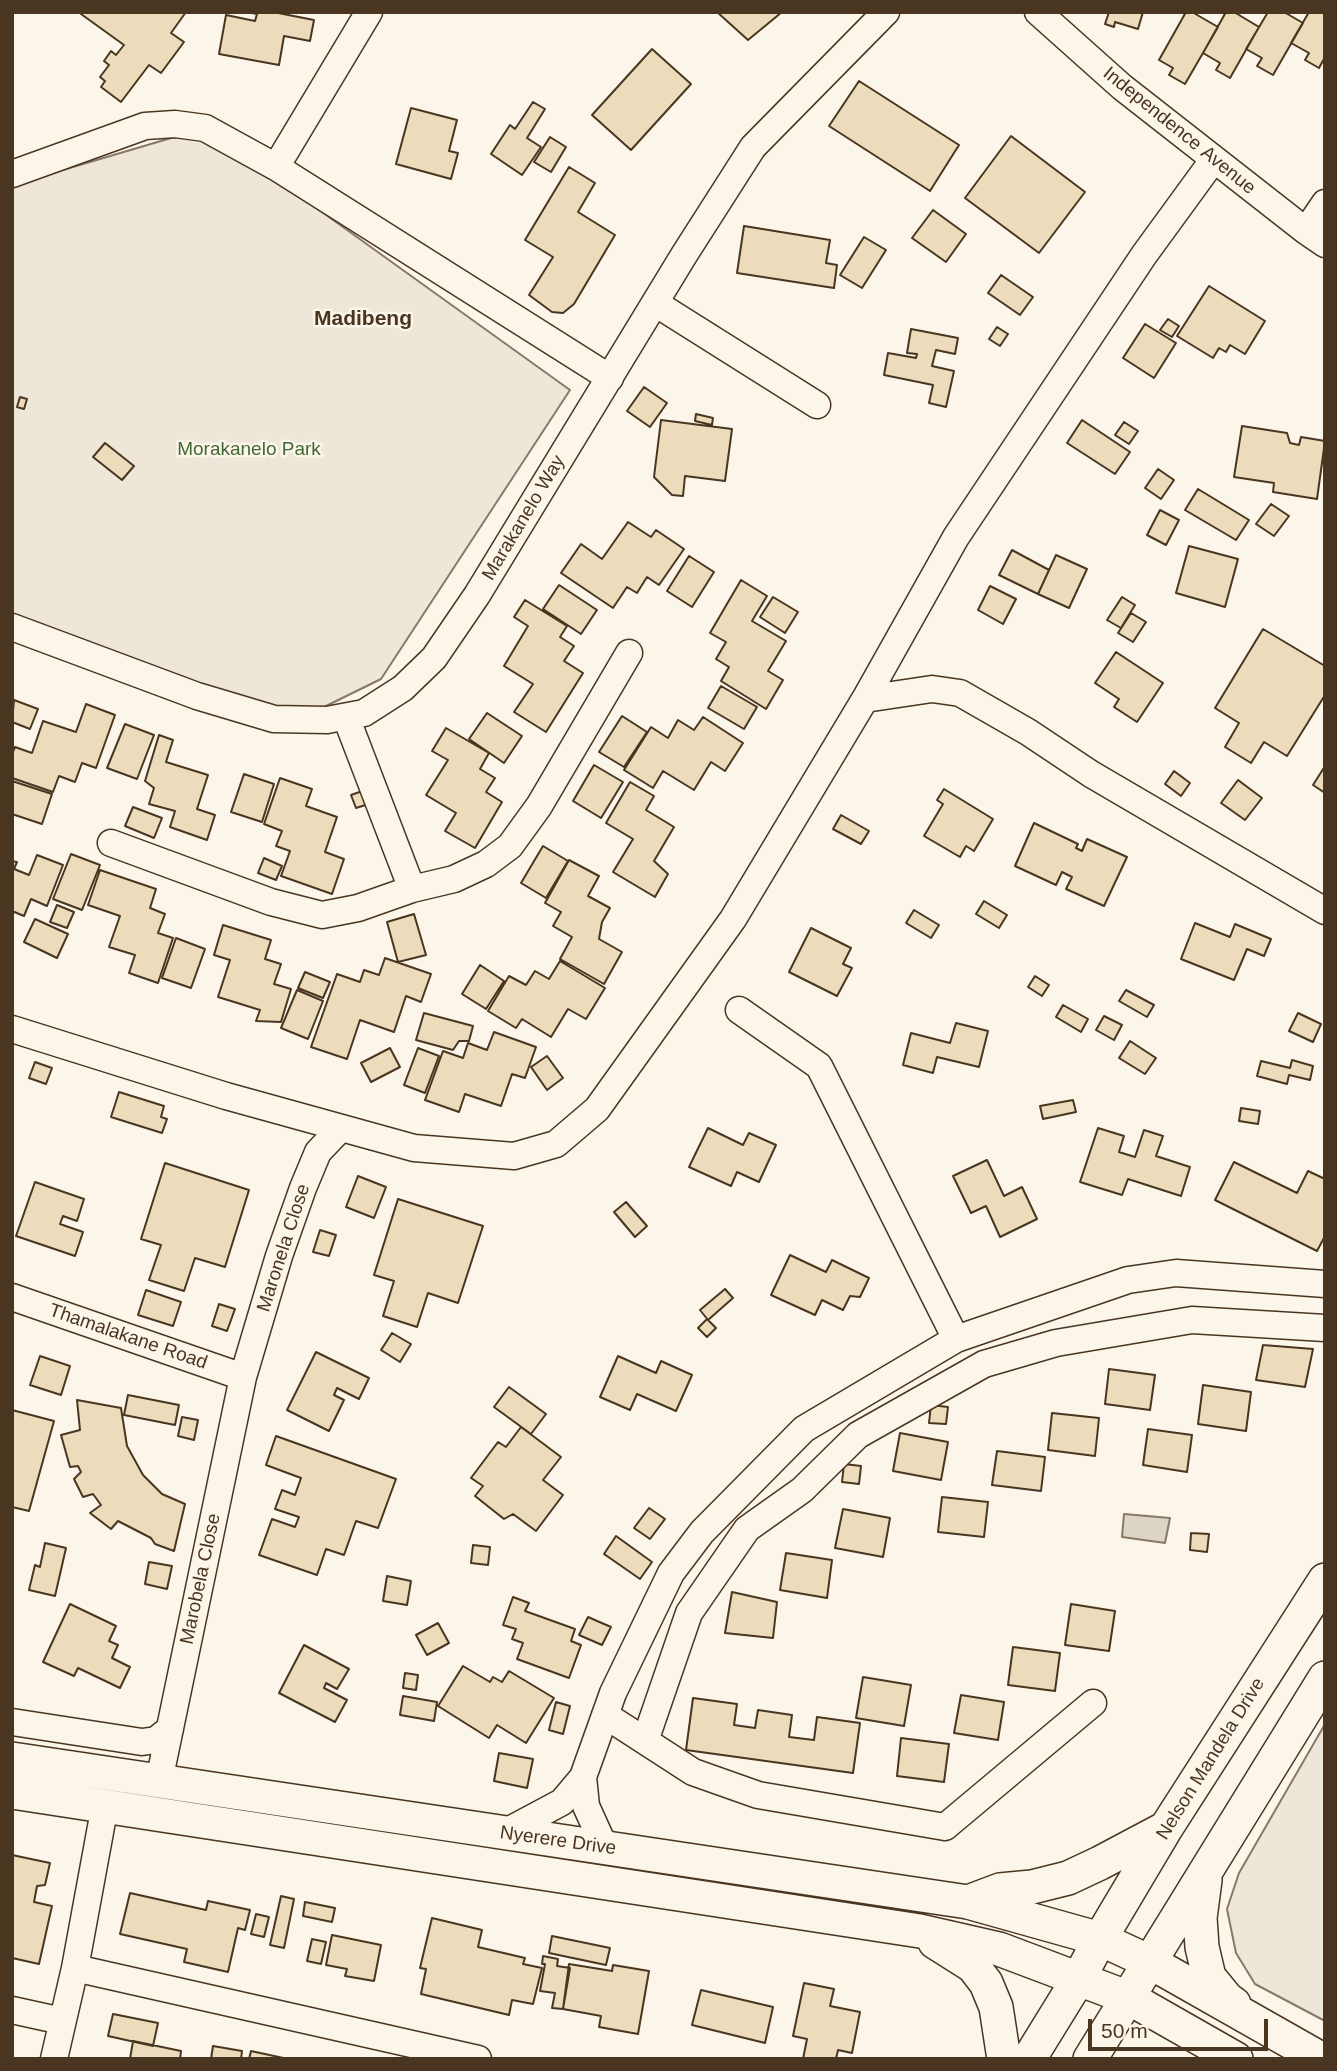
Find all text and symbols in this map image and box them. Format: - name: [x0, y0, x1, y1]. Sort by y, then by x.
- street label: Independence Avenue: [1098, 62, 1260, 200]
- district label: Madibeng: [314, 306, 412, 332]
- park label: Morakanelo Park: [177, 439, 321, 461]
- street label: Marakanelo Way: [478, 451, 570, 585]
- street label: Maronela Close: [253, 1181, 315, 1315]
- street label: Thamalakane Road: [46, 1299, 210, 1375]
- street label: Marobela Close: [176, 1512, 226, 1646]
- street label: Nelson Mandela Drive: [1152, 1674, 1270, 1844]
- street label: Nyerere Drive: [498, 1822, 618, 1860]
- scale bar: [1092, 2004, 1272, 2048]
- text: 50 m: [1101, 2019, 1148, 2042]

